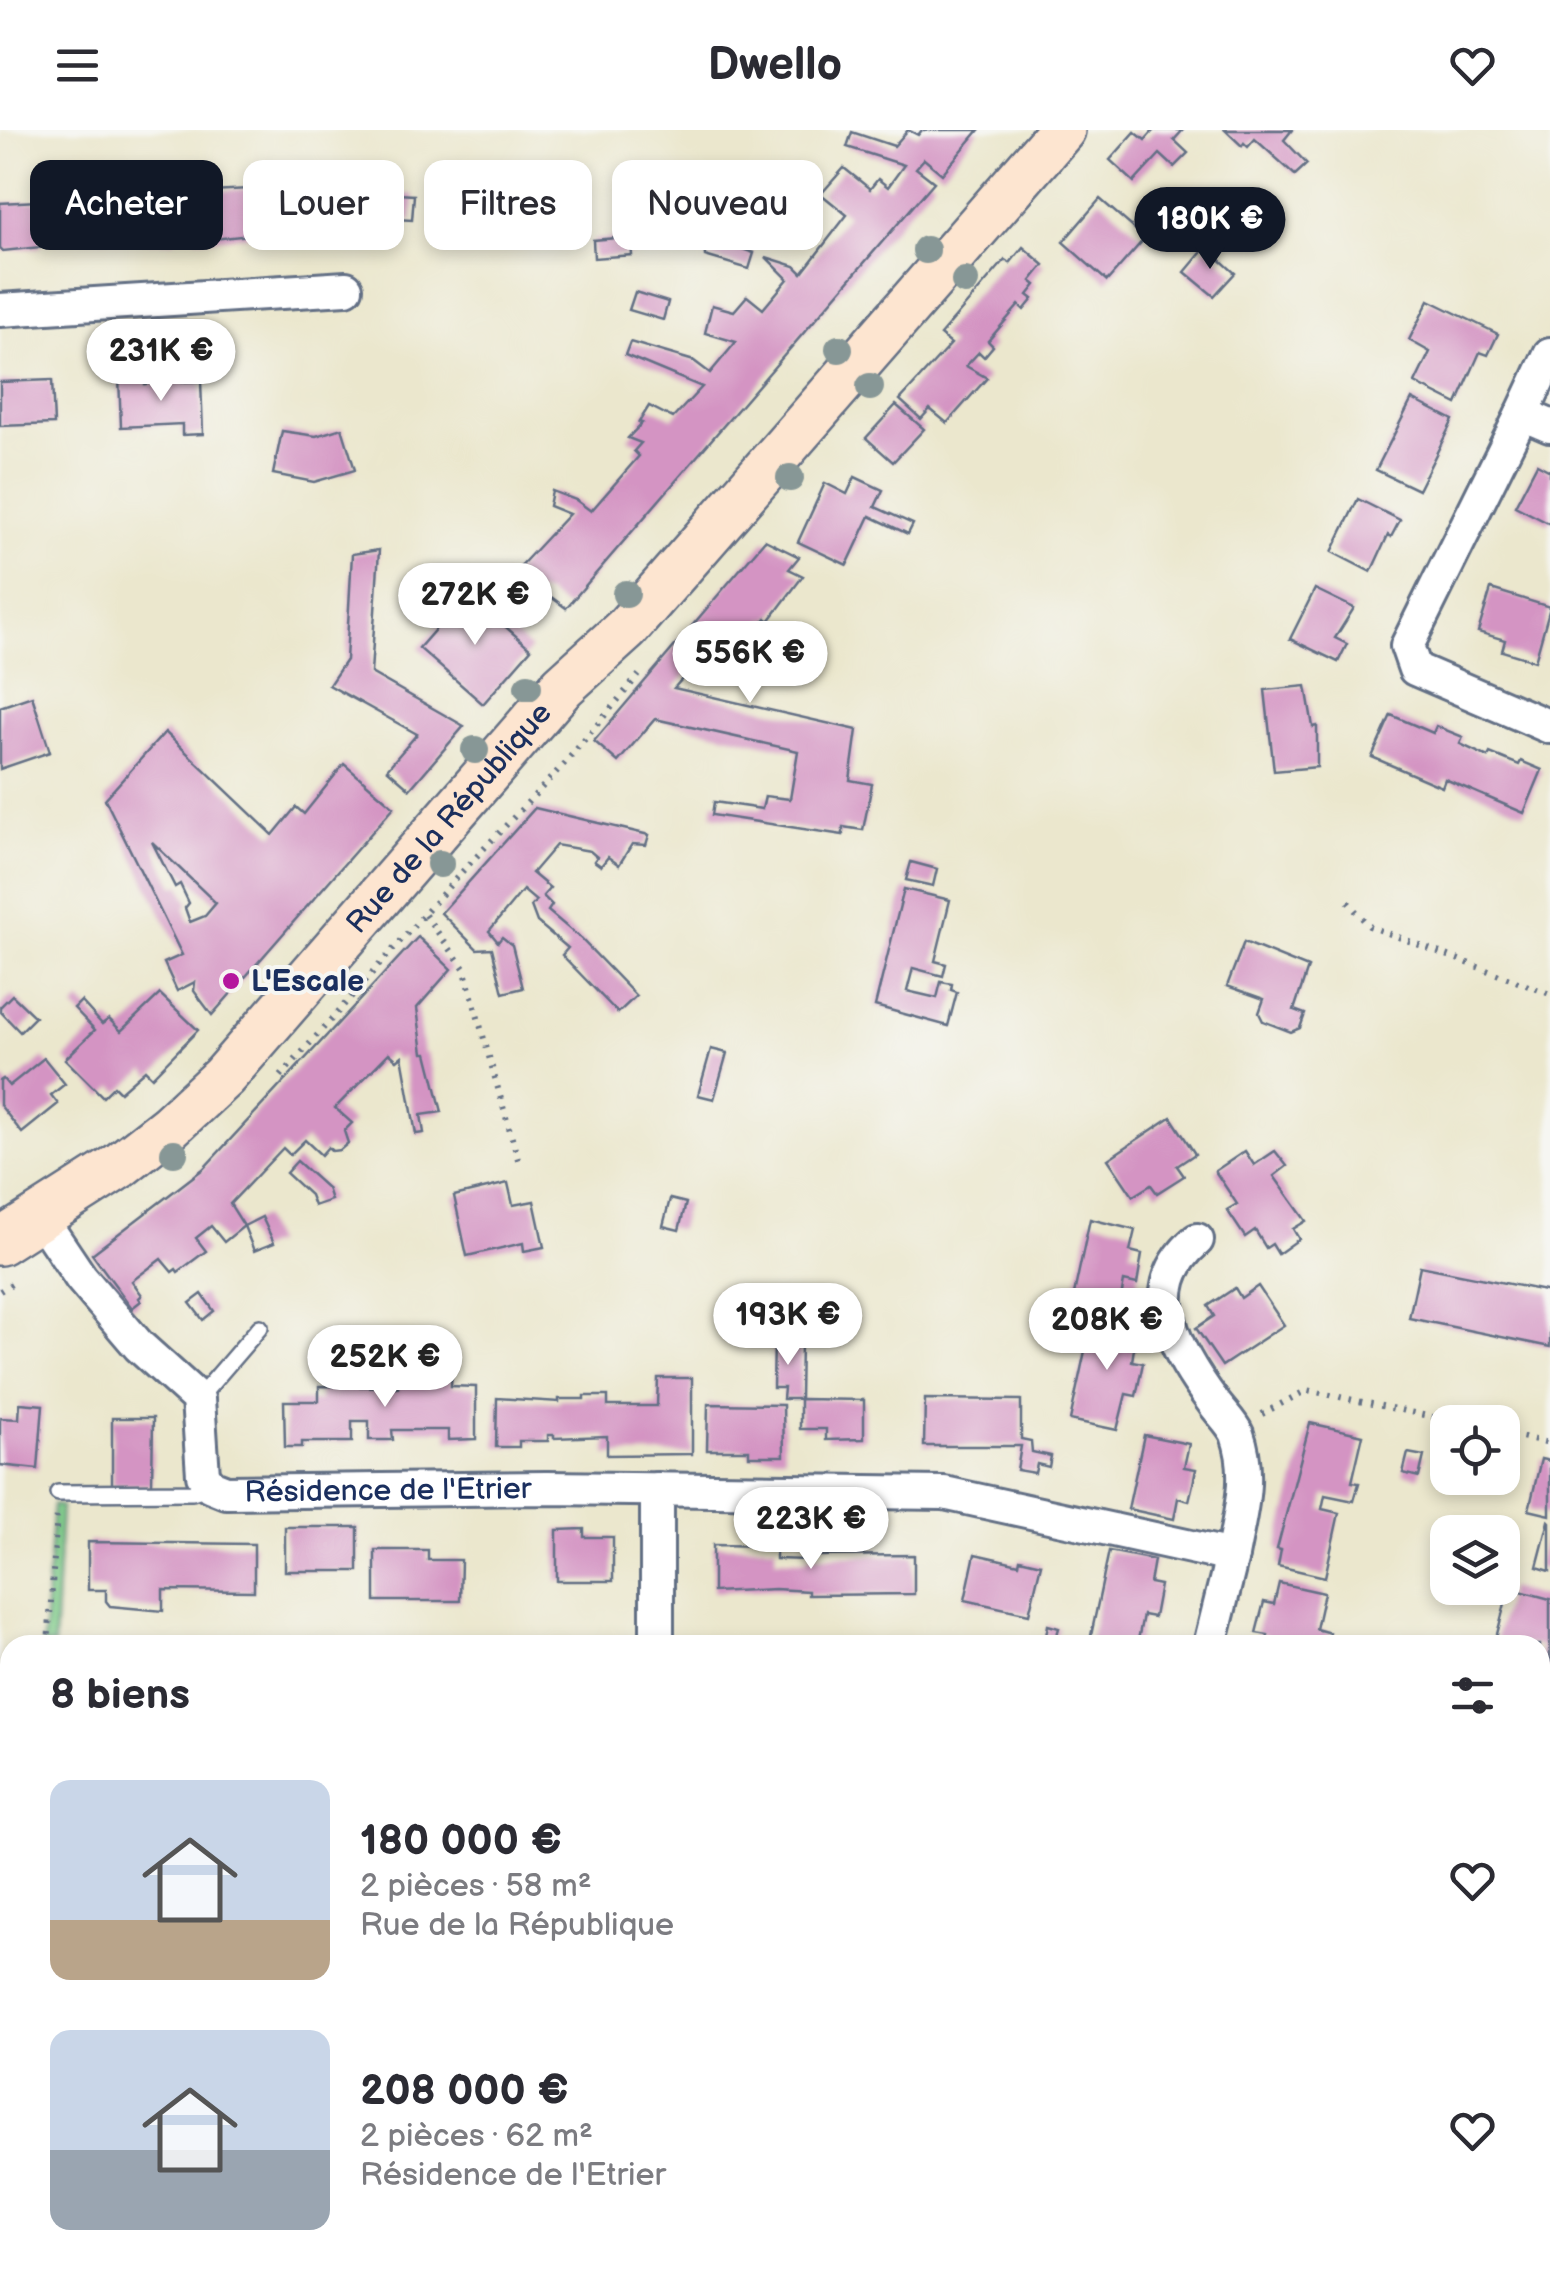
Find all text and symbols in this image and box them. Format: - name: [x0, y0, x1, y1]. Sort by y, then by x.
- icon: menu: [50, 38, 105, 93]
- text: Dwello: [708, 38, 842, 93]
- icon: heart: [1445, 38, 1500, 93]
- chip: Acheter: [30, 160, 223, 250]
- chip: Louer: [243, 160, 404, 250]
- chip: Filtres: [424, 160, 592, 250]
- chip: Nouveau: [612, 160, 823, 250]
- pin: 180K €: [1129, 187, 1291, 272]
- text: 180K €: [1156, 200, 1264, 239]
- pin: 231K €: [80, 319, 242, 404]
- text: 231K €: [108, 332, 214, 371]
- pin: 272K €: [394, 563, 556, 648]
- text: 272K €: [420, 576, 530, 615]
- pin: 556K €: [669, 621, 831, 706]
- text: 556K €: [695, 634, 805, 673]
- street label: Rue de la République: [339, 695, 560, 941]
- place label: L'Escale: [251, 964, 364, 1000]
- marker: L'Escale: [220, 970, 242, 992]
- pin: 193K €: [707, 1283, 869, 1368]
- pin: 208K €: [1026, 1288, 1188, 1373]
- text: 193K €: [735, 1296, 841, 1335]
- text: 208K €: [1051, 1301, 1163, 1340]
- pin: 252K €: [304, 1325, 466, 1410]
- text: 252K €: [329, 1338, 441, 1377]
- map controls: [1430, 1405, 1520, 1605]
- button: locate: [1430, 1405, 1520, 1495]
- street label: Résidence de l'Etrier: [244, 1471, 533, 1511]
- pin: 223K €: [730, 1487, 892, 1572]
- text: 223K €: [756, 1500, 866, 1539]
- button: layers: [1430, 1515, 1520, 1605]
- icon: filters: [1445, 1668, 1500, 1723]
- text: 8 biens: [50, 1670, 190, 1721]
- text: 180 000 €: [360, 1816, 562, 1867]
- icon: home: [130, 1820, 250, 1940]
- icon: heart: [1445, 1853, 1500, 1908]
- text: 2 pièces · 58 m²: [360, 1867, 591, 1906]
- text: Rue de la République: [360, 1906, 674, 1945]
- text: 208 000 €: [360, 2066, 569, 2117]
- icon: home: [130, 2070, 250, 2190]
- icon: heart: [1445, 2103, 1500, 2158]
- text: 2 pièces · 62 m²: [360, 2117, 593, 2156]
- text: Résidence de l'Etrier: [360, 2156, 666, 2195]

